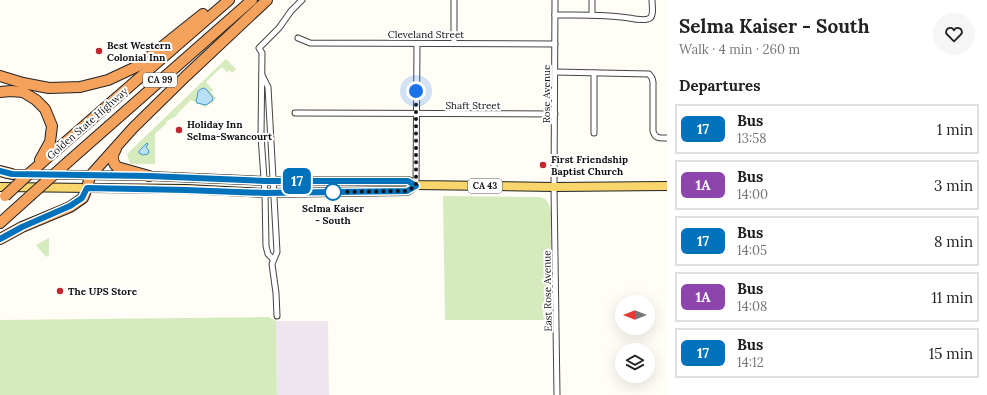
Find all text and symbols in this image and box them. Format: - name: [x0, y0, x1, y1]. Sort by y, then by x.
- button: heart: [933, 13, 975, 55]
- text: Selma Kaiser - South: [679, 14, 869, 38]
- street label: Cleveland Street: [388, 28, 464, 41]
- place label: Best Western Colonial Inn: [107, 39, 172, 64]
- text: Walk · 4 min · 260 m: [679, 41, 800, 58]
- marker: Best Western Colonial Inn: [94, 46, 104, 56]
- street label: Rose Avenue: [540, 64, 553, 123]
- road number: CA 99: [143, 73, 177, 87]
- text: Departures: [679, 76, 760, 95]
- your location: [406, 81, 426, 101]
- street label: Golden State Highway: [44, 84, 131, 162]
- street label: Shaft Street: [445, 99, 501, 112]
- text: Bus: [737, 111, 763, 130]
- place label: Holiday Inn Selma-Swancourt: [187, 118, 273, 143]
- text: 17: [697, 120, 709, 138]
- text: 1 min: [937, 120, 973, 139]
- marker: Holiday Inn Selma-Swancourt: [174, 125, 184, 135]
- text: 13:58: [737, 130, 767, 147]
- place label: First Friendship Baptist Church: [551, 153, 628, 178]
- marker: First Friendship Baptist Church: [538, 160, 548, 170]
- text: Bus: [737, 167, 763, 186]
- line badge: 17: [279, 168, 315, 194]
- text: 17: [291, 172, 303, 190]
- text: 1A: [695, 176, 711, 194]
- text: 3 min: [934, 176, 973, 195]
- road number: CA 43: [468, 179, 502, 193]
- marker: Selma Kaiser - South: [324, 183, 342, 201]
- text: 14:00: [737, 186, 768, 203]
- place label: Selma Kaiser - South: [302, 202, 364, 227]
- text: Bus: [737, 223, 763, 242]
- text: 17: [697, 232, 709, 250]
- text: 8 min: [934, 232, 973, 251]
- text: 14:05: [737, 242, 767, 259]
- street label: East Rose Avenue: [540, 250, 555, 332]
- text: Bus: [737, 279, 763, 298]
- place label: The UPS Store: [68, 285, 138, 298]
- marker: The UPS Store: [55, 286, 65, 296]
- text: 1A: [695, 288, 711, 306]
- text: 11 min: [931, 288, 973, 307]
- north arrow: [615, 295, 655, 335]
- map controls: [615, 295, 655, 383]
- text: 14:08: [737, 298, 767, 315]
- text: Bus: [737, 335, 763, 354]
- button: layers: [615, 343, 655, 383]
- text: 17: [697, 344, 709, 362]
- text: 15 min: [929, 344, 973, 363]
- text: 14:12: [737, 354, 764, 371]

